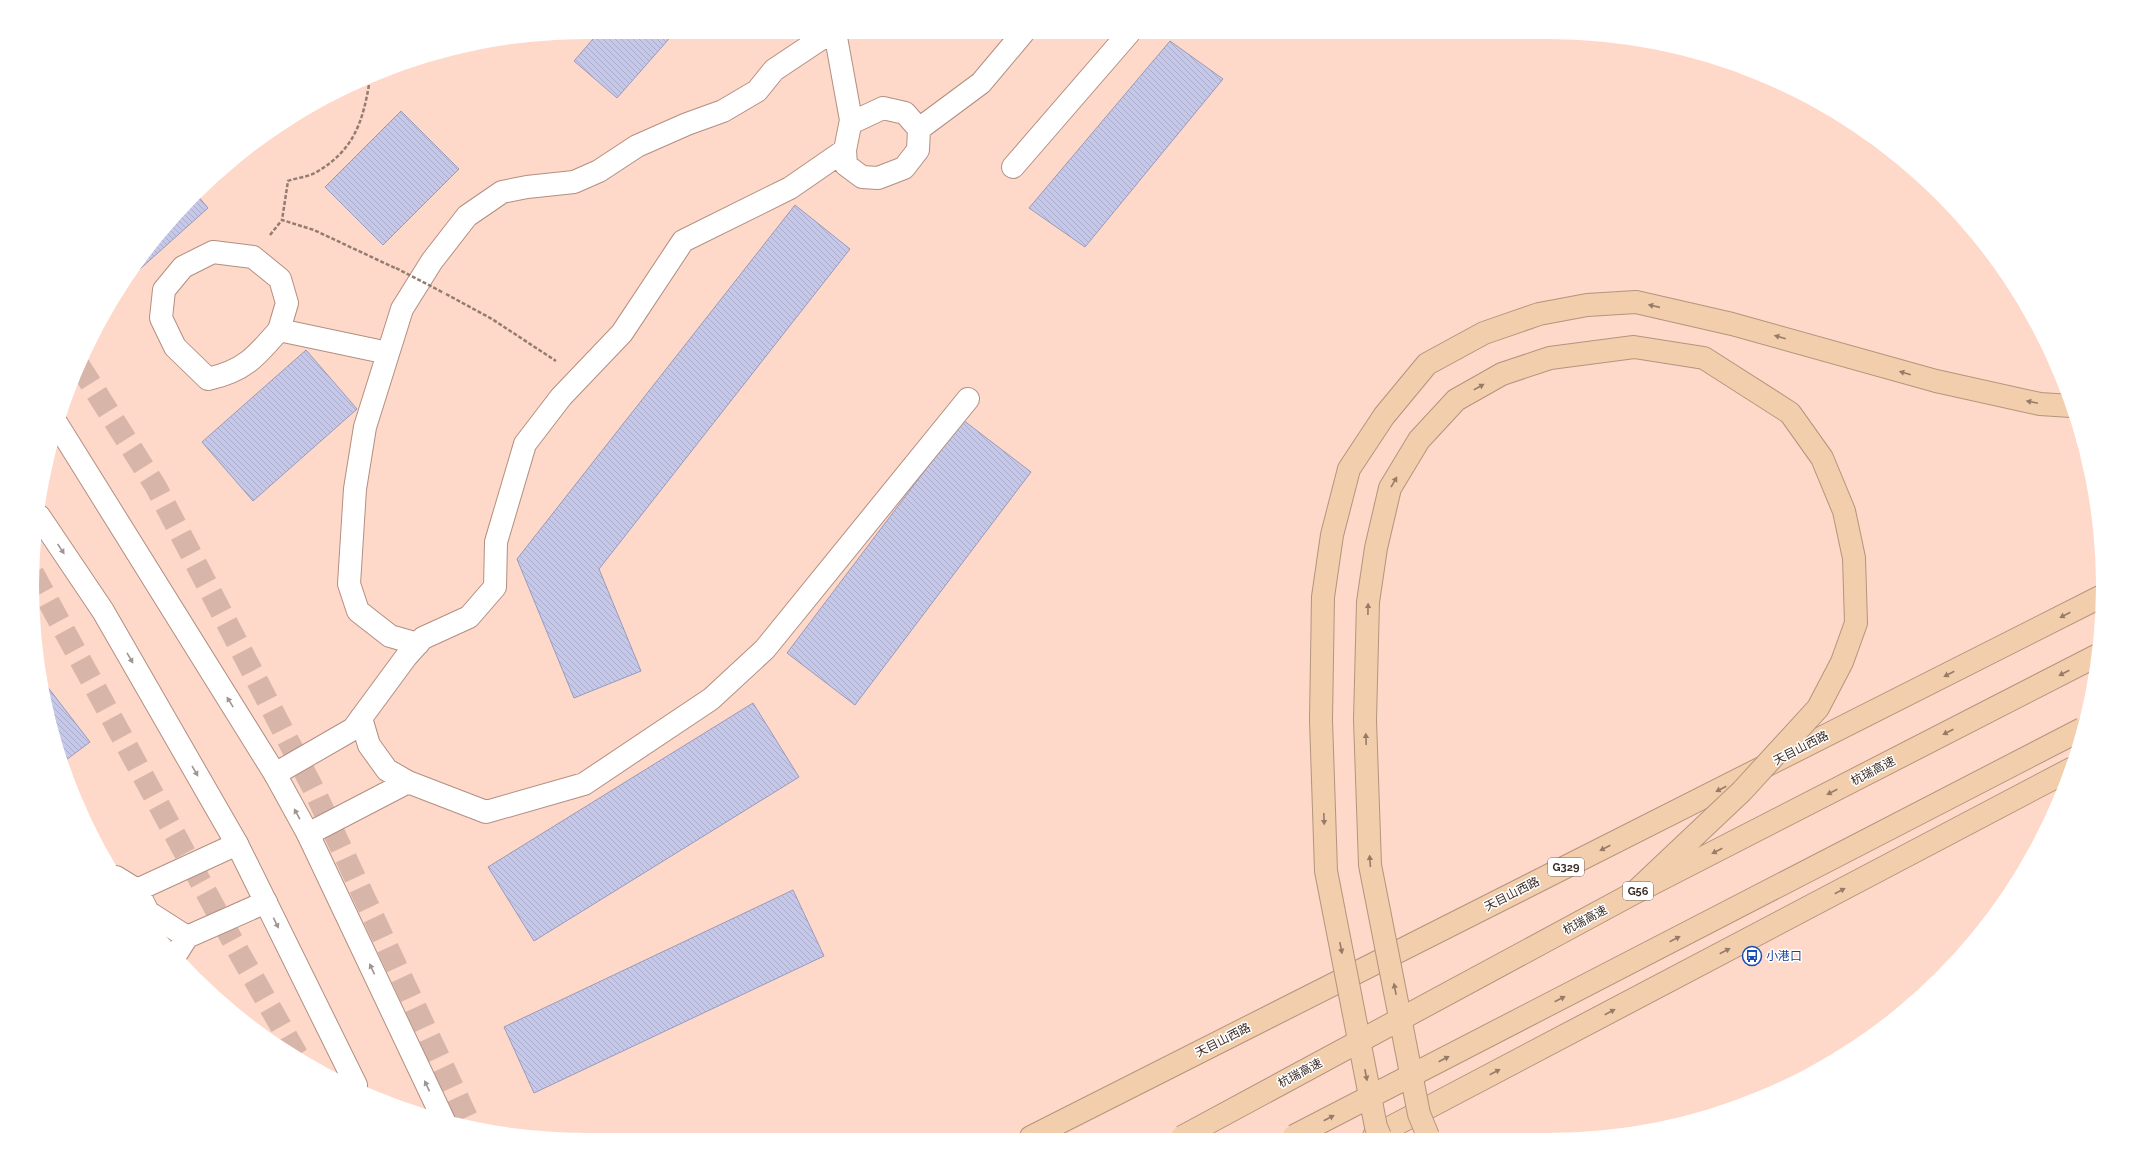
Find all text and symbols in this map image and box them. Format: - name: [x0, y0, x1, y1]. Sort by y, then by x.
- one-way arrow: [1648, 302, 1660, 308]
- one-way arrow: [1774, 334, 1786, 340]
- one-way arrow: [1899, 370, 1911, 376]
- one-way arrow: [1473, 384, 1485, 391]
- one-way arrow: [2026, 399, 2038, 405]
- one-way arrow: [1390, 476, 1397, 488]
- one-way arrow: [57, 543, 64, 554]
- one-way arrow: [1365, 602, 1371, 615]
- one-way arrow: [2060, 612, 2071, 618]
- one-way arrow: [127, 652, 134, 664]
- one-way arrow: [1944, 670, 1955, 677]
- one-way arrow: [2058, 670, 2069, 676]
- one-way arrow: [227, 696, 234, 708]
- street label: 天目山西路: [1771, 728, 1831, 768]
- one-way arrow: [1942, 729, 1954, 736]
- one-way arrow: [1363, 732, 1369, 745]
- street label: 杭瑞高速: [1848, 754, 1898, 788]
- one-way arrow: [192, 765, 199, 777]
- one-way arrow: [1715, 786, 1727, 792]
- one-way arrow: [1827, 789, 1838, 795]
- one-way arrow: [293, 808, 300, 820]
- one-way arrow: [1321, 813, 1328, 825]
- one-way arrow: [1599, 844, 1611, 851]
- one-way arrow: [1711, 848, 1722, 854]
- one-way arrow: [1367, 855, 1374, 867]
- road number: G329: [1548, 858, 1584, 876]
- street label: 天目山西路: [1482, 874, 1542, 914]
- road number: G56: [1623, 882, 1653, 900]
- one-way arrow: [1834, 887, 1846, 894]
- street label: 杭瑞高速: [1561, 903, 1609, 937]
- one-way arrow: [273, 917, 279, 928]
- one-way arrow: [1670, 936, 1681, 943]
- one-way arrow: [1339, 942, 1345, 954]
- bus stop icon: 小港口: [1741, 945, 1763, 967]
- one-way arrow: [1719, 948, 1731, 954]
- place label: 小港口: [1766, 949, 1802, 963]
- one-way arrow: [369, 963, 375, 974]
- one-way arrow: [1391, 983, 1397, 995]
- one-way arrow: [1554, 996, 1566, 1002]
- one-way arrow: [1604, 1008, 1616, 1015]
- street label: 天目山西路: [1193, 1020, 1253, 1060]
- street label: 杭瑞高速: [1276, 1056, 1324, 1090]
- one-way arrow: [1439, 1056, 1450, 1062]
- one-way arrow: [1363, 1069, 1369, 1081]
- one-way arrow: [1489, 1069, 1501, 1076]
- one-way arrow: [424, 1080, 430, 1092]
- one-way arrow: [1323, 1115, 1335, 1122]

